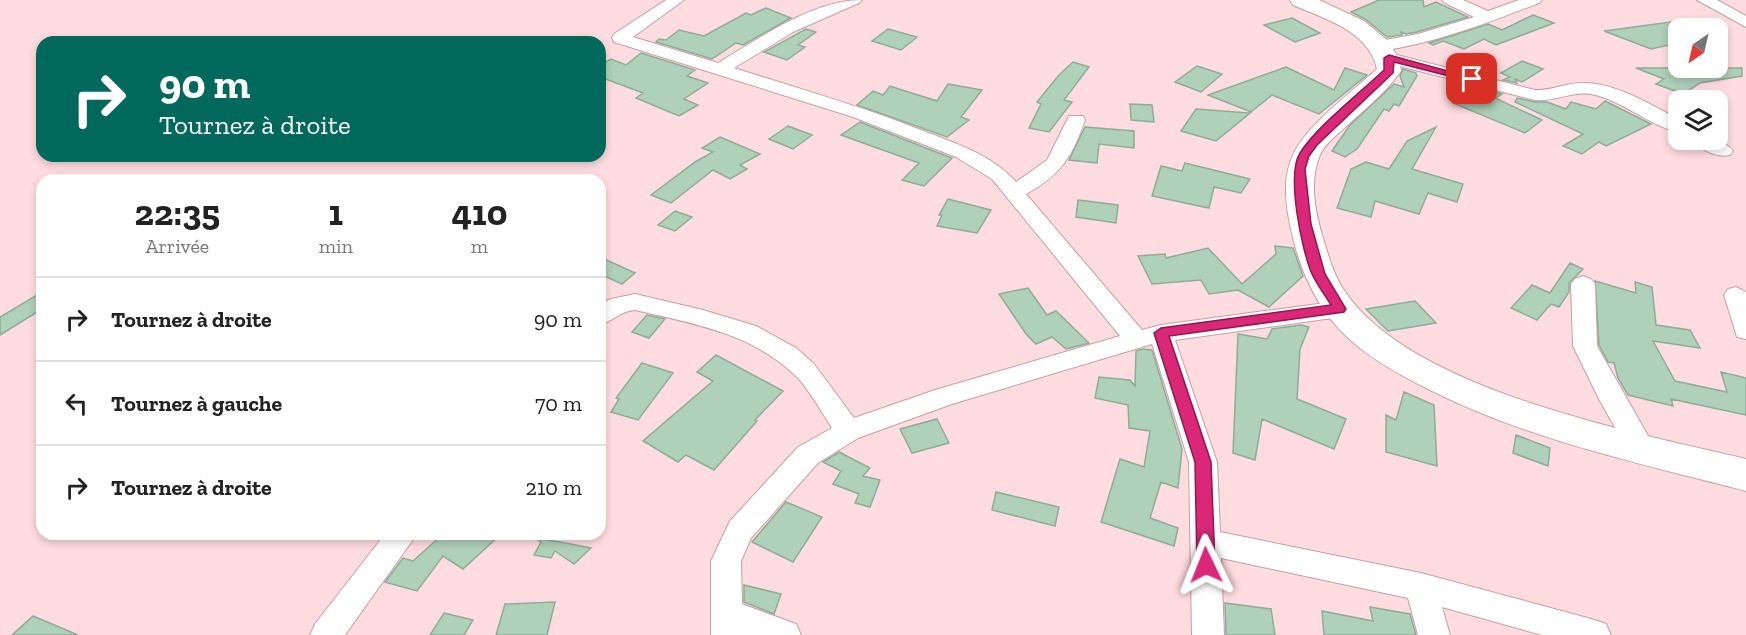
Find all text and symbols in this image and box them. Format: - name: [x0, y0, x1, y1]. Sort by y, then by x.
- north arrow: [1668, 18, 1728, 78]
- map controls: [1668, 18, 1728, 150]
- pin: [1446, 53, 1497, 104]
- text: 90 m: [159, 58, 250, 109]
- icon: right: [60, 60, 138, 138]
- icon: arrive: [1455, 62, 1488, 95]
- button: layers: [1668, 90, 1728, 150]
- text: Tournez à droite: [159, 109, 351, 141]
- text: 22:35: [135, 191, 220, 234]
- text: 1: [329, 191, 343, 234]
- text: 410: [452, 191, 507, 234]
- text: Arrivée: [145, 234, 209, 258]
- text: min: [319, 234, 353, 258]
- text: m: [471, 234, 488, 258]
- icon: right: [60, 303, 93, 336]
- text: Tournez à droite: [111, 306, 272, 333]
- text: 90 m: [534, 306, 582, 333]
- icon: left: [60, 387, 93, 420]
- text: Tournez à gauche: [111, 390, 282, 417]
- text: 70 m: [535, 390, 582, 417]
- icon: right: [60, 471, 93, 504]
- text: Tournez à droite: [111, 474, 272, 501]
- text: 210 m: [526, 474, 582, 501]
- position arrow: [1174, 533, 1238, 597]

